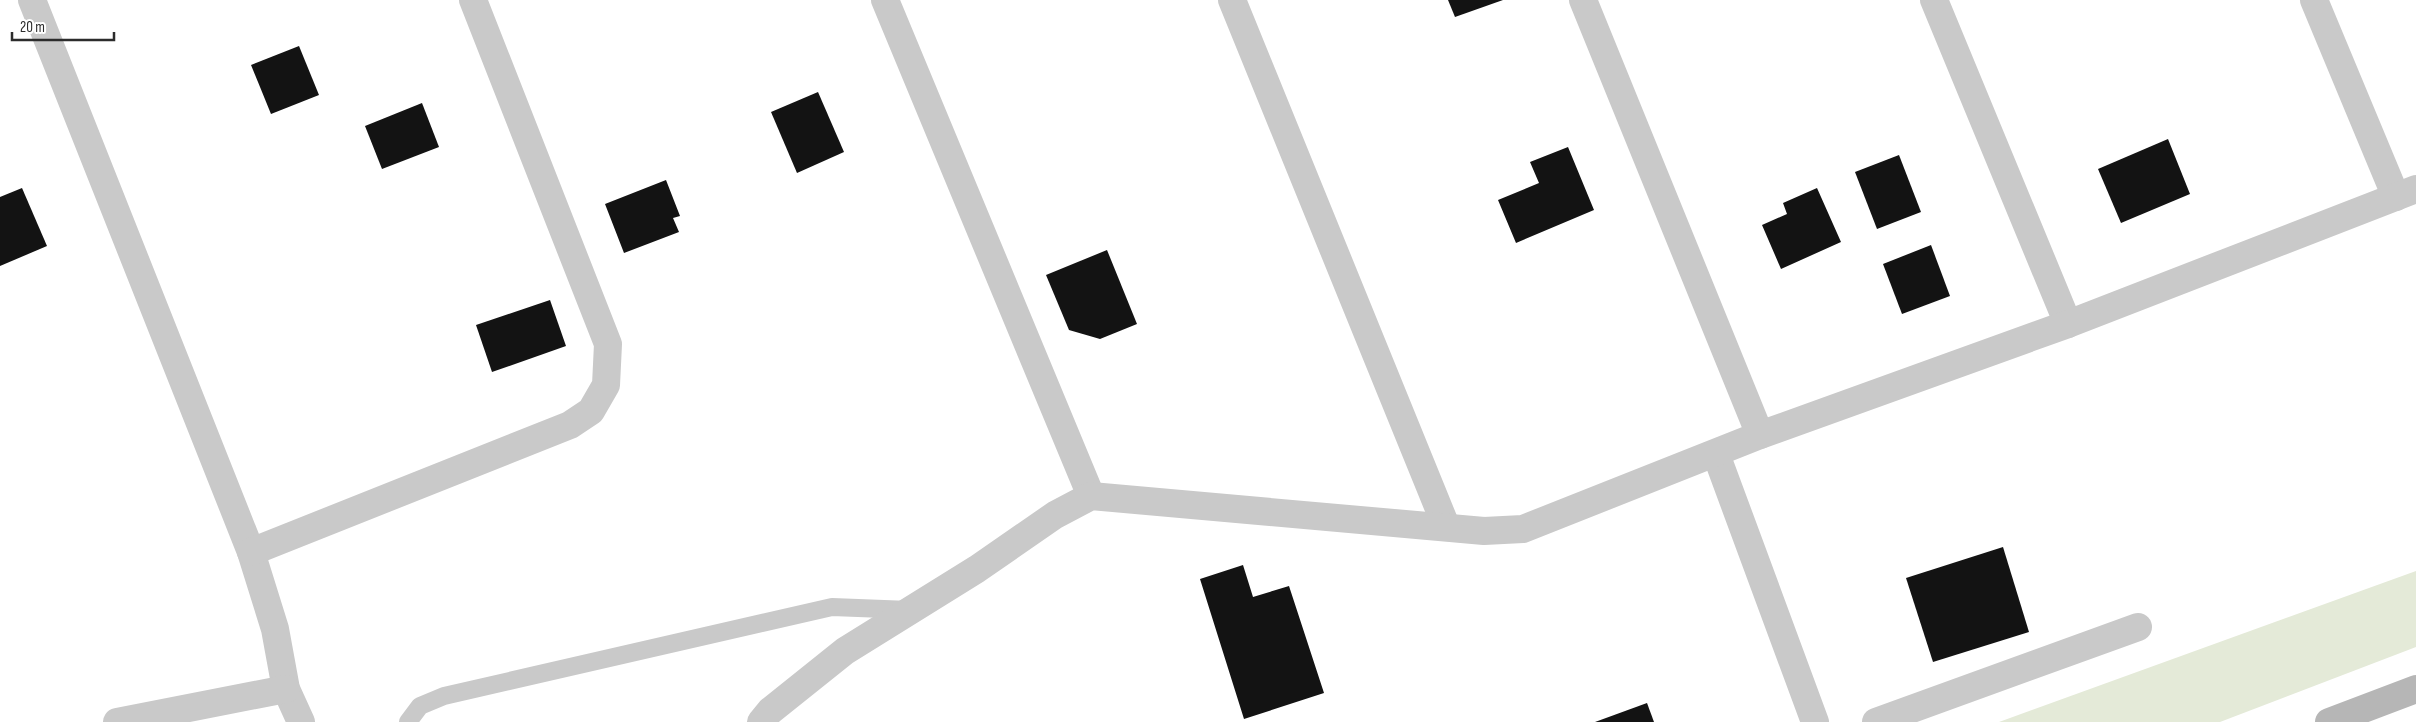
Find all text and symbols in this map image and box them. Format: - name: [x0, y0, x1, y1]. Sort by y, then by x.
- scale bar: [12, 10, 115, 42]
- text: 20 m: [20, 18, 45, 37]

